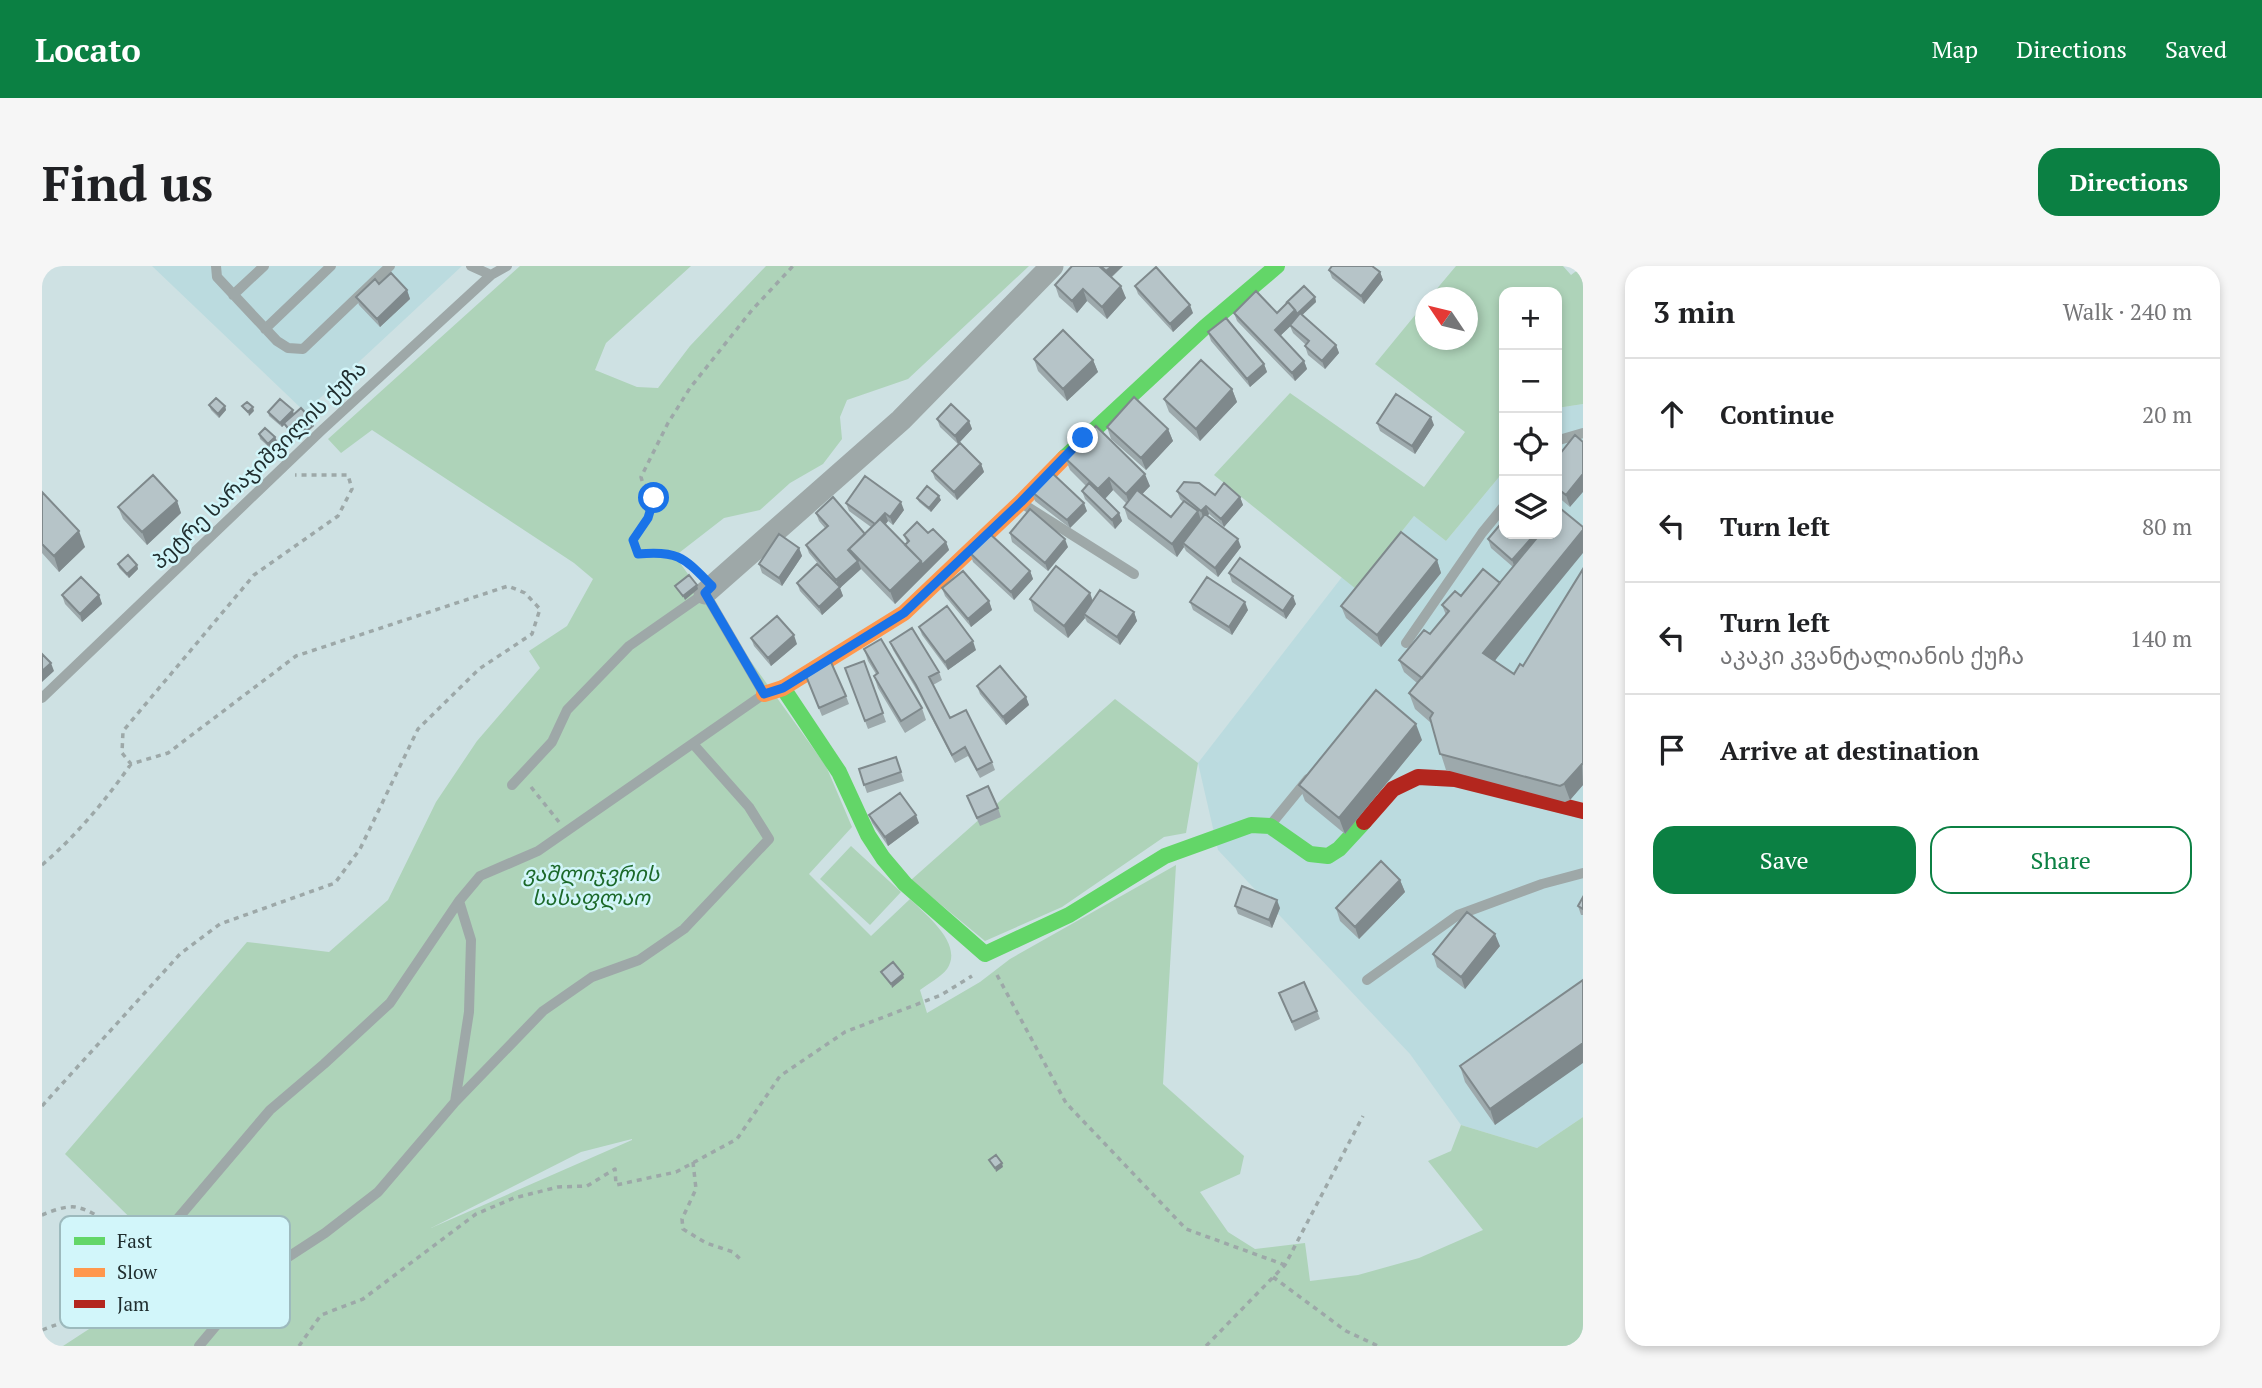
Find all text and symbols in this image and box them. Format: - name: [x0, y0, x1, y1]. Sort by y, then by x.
- text: Locato: [35, 28, 141, 71]
- text: Map: [1932, 33, 1978, 65]
- text: Directions: [2016, 33, 2127, 65]
- text: Saved: [2165, 33, 2227, 65]
- button: Directions: [2038, 148, 2220, 216]
- text: Find us: [42, 150, 213, 215]
- north arrow: [1415, 287, 1478, 350]
- map controls: [1499, 287, 1562, 539]
- button: +: [1499, 287, 1562, 350]
- text: 3 min: [1653, 292, 1735, 332]
- text: Walk · 240 m: [2063, 296, 2192, 327]
- button: −: [1499, 350, 1562, 413]
- street label: პეტრე სარაჯიშვილის ქუჩა: [145, 354, 372, 574]
- icon: ahead: [1653, 395, 1691, 433]
- text: Continue: [1720, 397, 1834, 431]
- text: 20 m: [2142, 399, 2192, 430]
- button: locate: [1499, 413, 1562, 476]
- route end: [1067, 422, 1098, 453]
- button: layers: [1499, 476, 1562, 539]
- route start: [638, 482, 669, 513]
- icon: left: [1653, 507, 1691, 545]
- text: Turn left: [1720, 509, 1830, 543]
- text: 80 m: [2142, 511, 2192, 542]
- text: Turn left: [1720, 605, 1830, 639]
- icon: left: [1653, 619, 1691, 657]
- text: 140 m: [2130, 623, 2192, 654]
- text: აკაკი კვანტალიანის ქუჩა: [1720, 640, 2024, 671]
- icon: arrive: [1653, 731, 1691, 769]
- text: Arrive at destination: [1720, 733, 1979, 767]
- button: Save: [1653, 826, 1916, 894]
- button: Share: [1930, 826, 2192, 894]
- park label: ვაშლიჯვრის სასაფლაო: [523, 859, 661, 911]
- legend: [60, 1216, 290, 1328]
- text: Fast: [117, 1228, 152, 1253]
- text: Slow: [117, 1259, 158, 1284]
- text: Jam: [117, 1291, 150, 1316]

